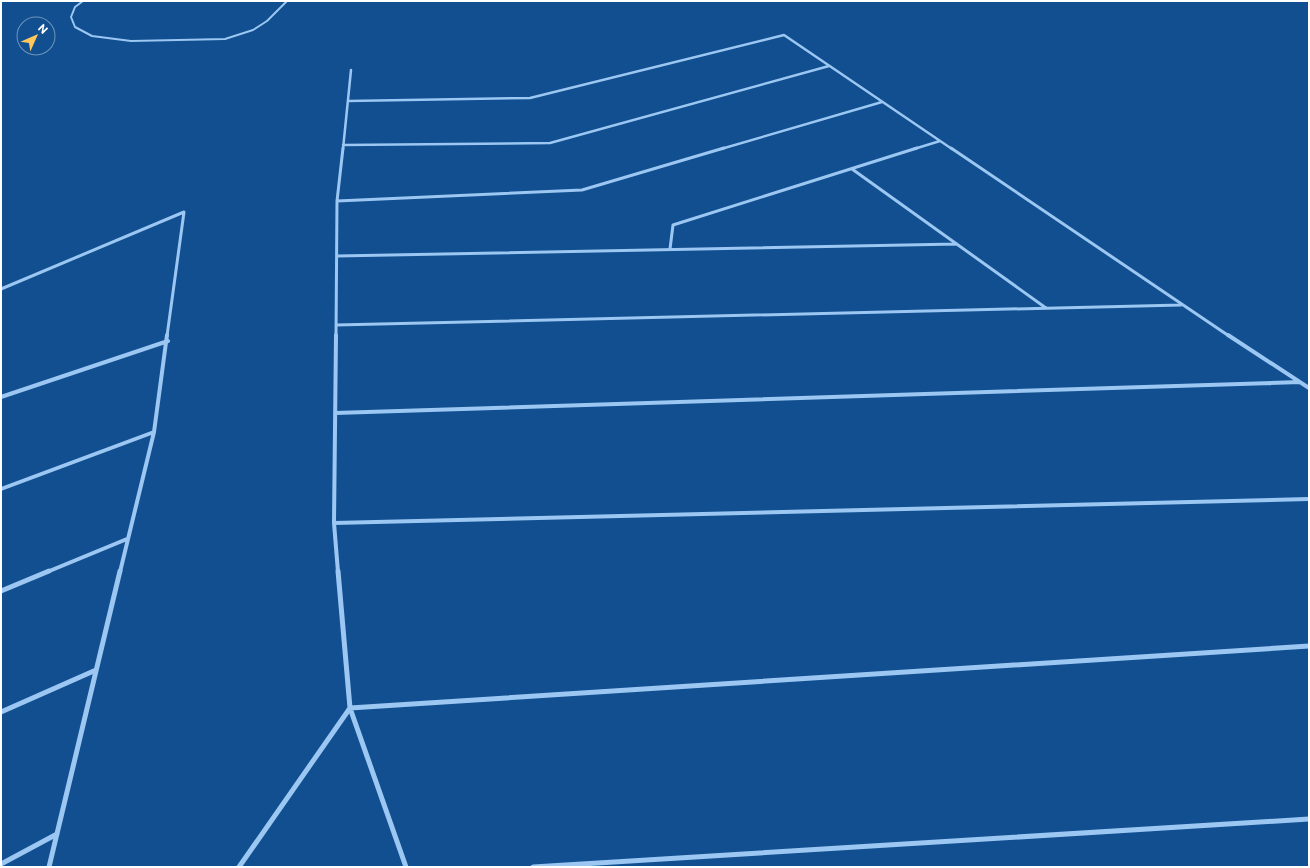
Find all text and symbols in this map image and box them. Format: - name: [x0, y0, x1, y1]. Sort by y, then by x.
- north arrow: [16, 16, 56, 56]
- text: N: [36, 21, 51, 36]

